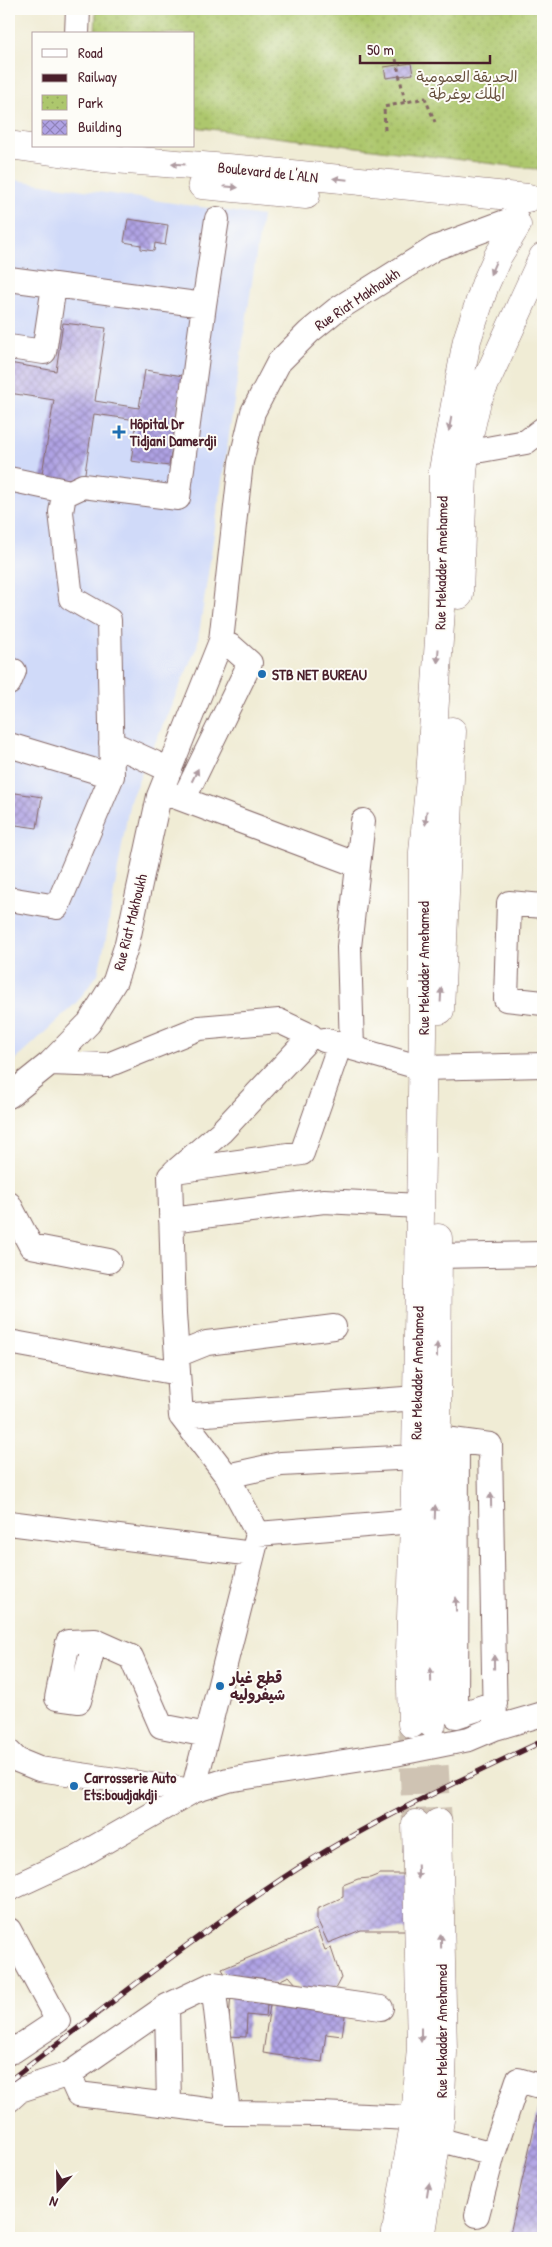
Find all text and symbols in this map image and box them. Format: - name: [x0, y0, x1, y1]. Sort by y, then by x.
- legend: [32, 32, 195, 148]
- scale bar: [360, 32, 490, 64]
- text: 50 m: [367, 39, 394, 60]
- text: Road: [78, 42, 103, 63]
- text: Railway: [78, 66, 117, 87]
- park label: الحديقة العمومية الملك يوغرطة: [416, 66, 518, 104]
- text: Park: [78, 92, 103, 113]
- text: Building: [78, 116, 122, 137]
- street label: Boulevard de L'ALN: [217, 156, 319, 188]
- one-way arrow: [170, 159, 186, 167]
- one-way arrow: [332, 175, 348, 183]
- one-way arrow: [223, 183, 239, 191]
- one-way arrow: [489, 261, 497, 276]
- street label: Rue Riat Makhoukh: [310, 263, 404, 335]
- place label: Hôpital Dr Tidjani Damerdji: [129, 413, 217, 451]
- one-way arrow: [446, 417, 454, 433]
- marker: Hôpital Dr Tidjani Damerdji: [112, 425, 126, 439]
- street label: Rue Mekadder Amehamed: [429, 496, 453, 630]
- one-way arrow: [433, 648, 441, 664]
- place label: STB NET BUREAU: [272, 664, 367, 685]
- marker: STB NET BUREAU: [256, 668, 268, 680]
- one-way arrow: [191, 768, 199, 783]
- one-way arrow: [422, 810, 430, 826]
- street label: Rue Riat Makhoukh: [108, 872, 152, 972]
- street label: Rue Mekadder Amehamed: [413, 901, 434, 1035]
- one-way arrow: [437, 987, 445, 1003]
- street label: Rue Mekadder Amehamed: [405, 1306, 429, 1440]
- one-way arrow: [433, 1342, 441, 1358]
- one-way arrow: [487, 1491, 495, 1507]
- one-way arrow: [431, 1504, 439, 1520]
- one-way arrow: [452, 1595, 460, 1611]
- one-way arrow: [490, 1654, 498, 1670]
- place label: قطع غيار شيفروليه: [228, 1667, 285, 1705]
- one-way arrow: [426, 1667, 434, 1683]
- marker: قطع غيار شيفروليه: [214, 1680, 226, 1692]
- place label: Carrosserie Auto Ets:boudjakdji: [84, 1767, 176, 1805]
- marker: Carrosserie Auto Ets:boudjakdji: [68, 1780, 80, 1792]
- one-way arrow: [414, 1865, 422, 1881]
- one-way arrow: [437, 1933, 445, 1949]
- street label: Rue Mekadder Amehamed: [431, 1964, 452, 2098]
- one-way arrow: [417, 2027, 425, 2043]
- north arrow: [32, 2164, 82, 2214]
- one-way arrow: [425, 2182, 433, 2198]
- text: N: [46, 2192, 60, 2213]

